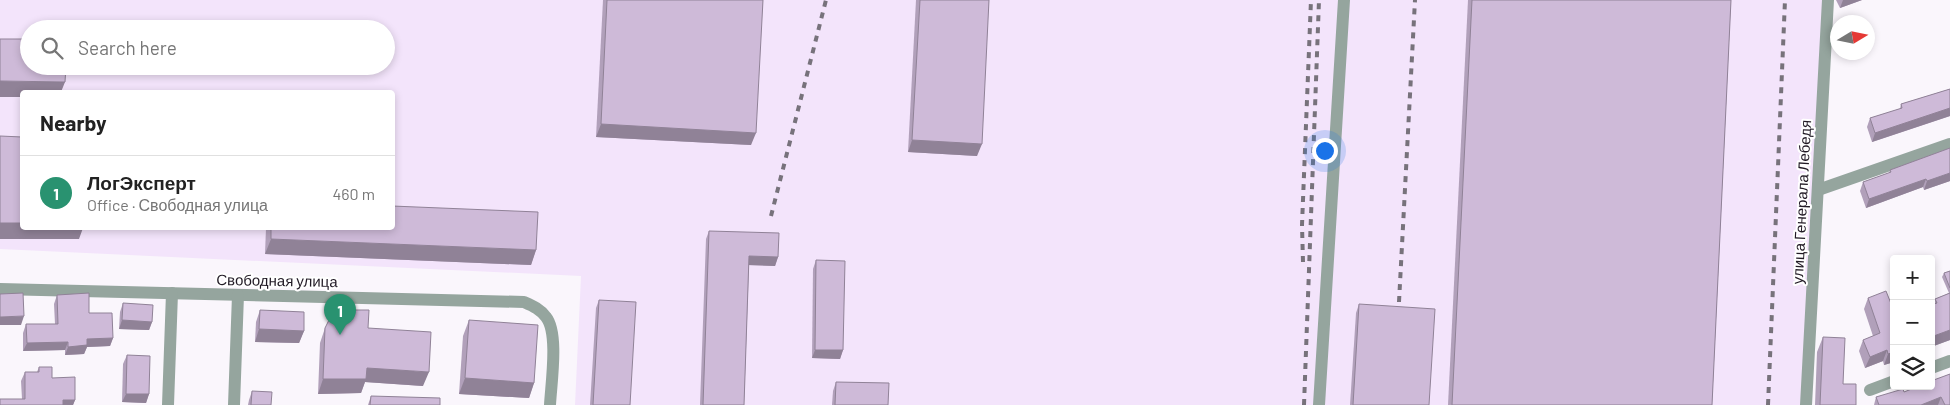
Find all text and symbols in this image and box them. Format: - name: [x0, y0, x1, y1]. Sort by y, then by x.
- north arrow: [1830, 15, 1875, 60]
- search box: [20, 20, 395, 75]
- icon: search: [38, 34, 66, 62]
- text: Search here: [78, 36, 177, 59]
- text: Nearby: [40, 110, 106, 135]
- street label: улица Генерала Лебедя: [1788, 119, 1814, 285]
- your location: [1312, 138, 1338, 164]
- text: ЛогЭксперт: [87, 171, 196, 194]
- text: 1: [53, 184, 59, 203]
- text: 460 m: [332, 184, 375, 203]
- text: Office · Свободная улица: [87, 195, 268, 214]
- map controls: [1890, 255, 1935, 390]
- button: +: [1890, 255, 1935, 300]
- street label: Свободная улица: [216, 270, 338, 290]
- pin: 1: [324, 294, 356, 335]
- button: −: [1890, 300, 1935, 345]
- button: layers: [1890, 345, 1935, 390]

